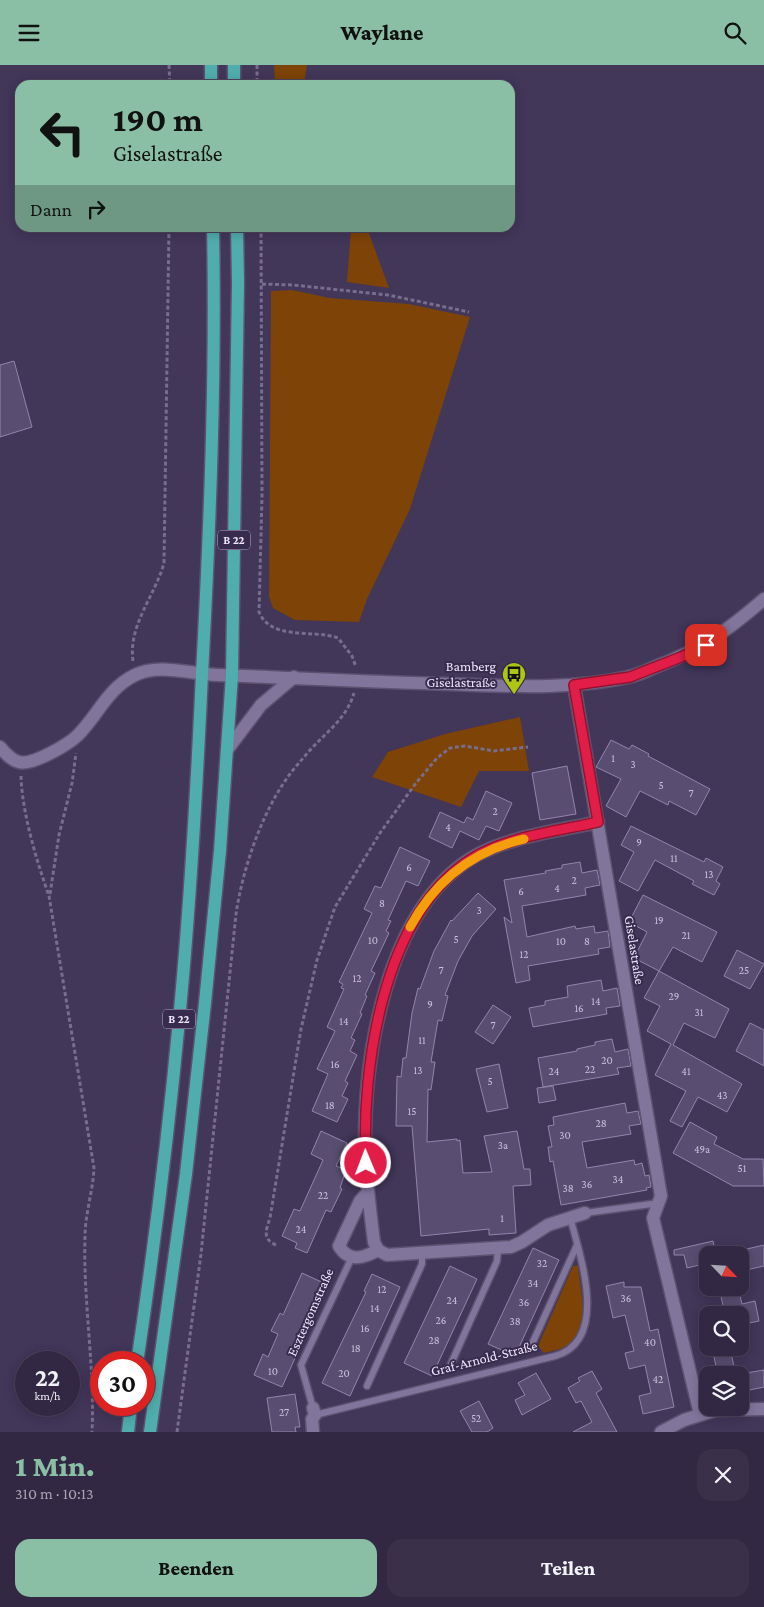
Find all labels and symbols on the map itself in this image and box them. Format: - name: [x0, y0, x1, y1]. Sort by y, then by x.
- road number: B 22: [218, 531, 250, 549]
- pin: [685, 624, 727, 666]
- place label: Bamberg Giselastraße: [426, 658, 496, 690]
- bus stop icon: Bamberg Giselastraße: [501, 661, 527, 695]
- house number: 1: [611, 752, 615, 764]
- house number: 3: [630, 758, 636, 770]
- house number: 5: [658, 779, 664, 791]
- house number: 7: [688, 787, 694, 799]
- house number: 2: [492, 805, 498, 817]
- house number: 4: [445, 821, 451, 833]
- house number: 9: [636, 836, 642, 848]
- house number: 11: [670, 852, 678, 864]
- house number: 6: [406, 861, 412, 873]
- house number: 13: [705, 868, 713, 880]
- house number: 2: [571, 874, 577, 886]
- house number: 4: [554, 882, 560, 894]
- house number: 6: [518, 885, 524, 897]
- house number: 8: [379, 897, 385, 909]
- house number: 3: [476, 904, 482, 916]
- street label: Giselastraße: [622, 914, 648, 986]
- house number: 19: [654, 914, 664, 926]
- house number: 21: [682, 929, 691, 941]
- house number: 5: [453, 933, 459, 945]
- house number: 10: [368, 934, 378, 946]
- house number: 10: [556, 935, 566, 947]
- house number: 8: [584, 935, 590, 947]
- house number: 12: [520, 948, 528, 960]
- house number: 7: [438, 964, 444, 976]
- house number: 25: [739, 964, 749, 976]
- house number: 12: [353, 972, 361, 984]
- house number: 29: [669, 990, 679, 1002]
- house number: 14: [591, 995, 601, 1007]
- house number: 9: [427, 998, 433, 1010]
- house number: 16: [574, 1002, 584, 1014]
- house number: 31: [695, 1006, 704, 1018]
- road number: B 22: [163, 1009, 195, 1029]
- house number: 14: [339, 1015, 349, 1027]
- house number: 7: [490, 1019, 496, 1031]
- house number: 11: [418, 1034, 426, 1046]
- house number: 20: [601, 1054, 613, 1066]
- house number: 16: [330, 1058, 340, 1070]
- house number: 22: [585, 1063, 595, 1075]
- house number: 13: [414, 1064, 422, 1076]
- house number: 24: [549, 1065, 560, 1077]
- house number: 41: [681, 1065, 691, 1077]
- house number: 5: [487, 1075, 493, 1087]
- house number: 43: [717, 1089, 727, 1101]
- house number: 18: [325, 1099, 335, 1111]
- house number: 15: [408, 1105, 416, 1117]
- house number: 28: [595, 1117, 607, 1129]
- house number: 30: [559, 1129, 571, 1141]
- position arrow: [339, 1136, 391, 1188]
- house number: 3a: [498, 1139, 508, 1151]
- house number: 49a: [694, 1143, 710, 1155]
- house number: 51: [738, 1162, 747, 1174]
- house number: 34: [613, 1173, 624, 1185]
- house number: 36: [582, 1178, 592, 1190]
- house number: 38: [562, 1182, 574, 1194]
- house number: 22: [318, 1189, 328, 1201]
- house number: 1: [500, 1212, 504, 1224]
- house number: 24: [296, 1223, 307, 1235]
- north arrow: [699, 1246, 749, 1296]
- house number: 32: [537, 1257, 547, 1269]
- street label: Esztergomstraße: [283, 1266, 337, 1358]
- house number: 34: [528, 1277, 539, 1289]
- house number: 12: [378, 1283, 386, 1295]
- house number: 36: [621, 1292, 631, 1304]
- house number: 24: [447, 1294, 458, 1306]
- house number: 36: [519, 1296, 529, 1308]
- house number: 14: [370, 1302, 380, 1314]
- house number: 26: [436, 1314, 446, 1326]
- house number: 38: [509, 1315, 521, 1327]
- house number: 16: [360, 1322, 370, 1334]
- house number: 28: [428, 1334, 440, 1346]
- house number: 40: [644, 1336, 656, 1348]
- street label: Graf-Arnold-Straße: [429, 1337, 539, 1379]
- house number: 18: [351, 1342, 361, 1354]
- speed limit sign: 30: [90, 1351, 155, 1416]
- house number: 10: [268, 1365, 278, 1377]
- house number: 20: [338, 1367, 350, 1379]
- house number: 42: [653, 1373, 663, 1385]
- house number: 27: [279, 1406, 289, 1418]
- house number: 52: [471, 1412, 481, 1424]

